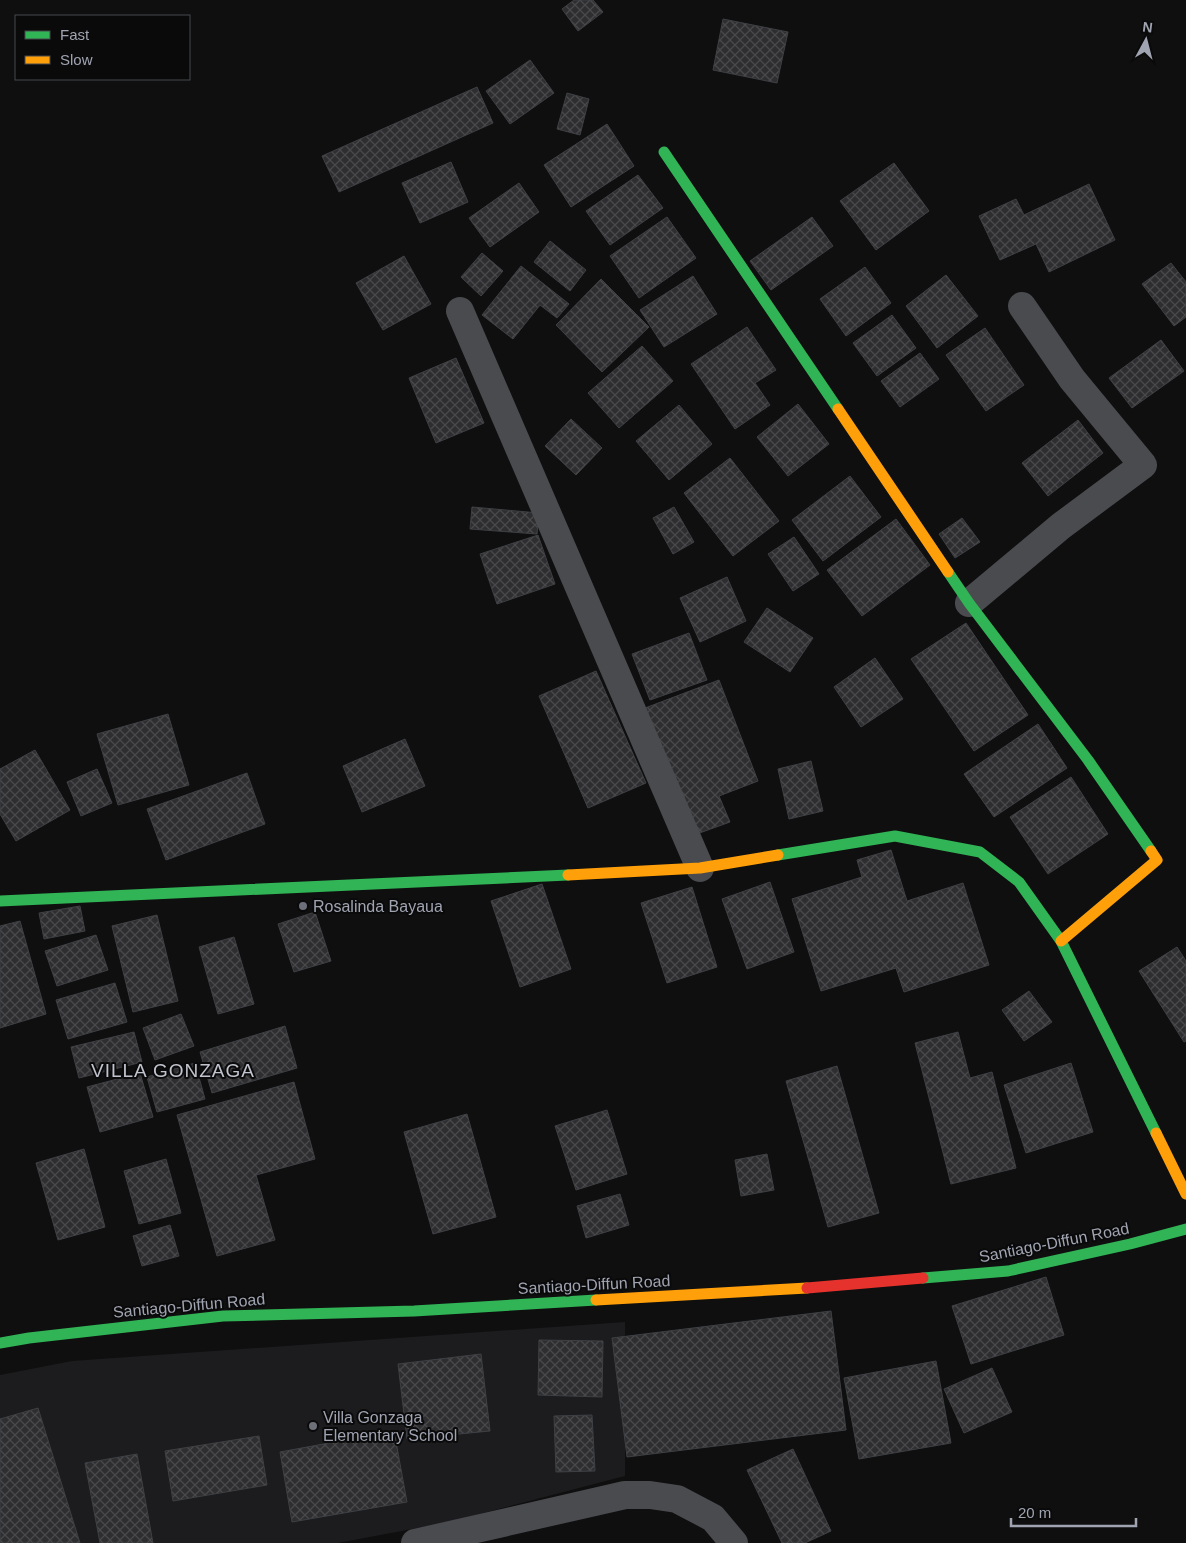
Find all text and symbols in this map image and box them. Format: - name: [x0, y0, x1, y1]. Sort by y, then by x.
- legend: [15, 15, 190, 80]
- north arrow: [1121, 15, 1171, 65]
- text: N: [1142, 19, 1154, 36]
- text: Fast: [60, 26, 90, 43]
- text: Slow: [60, 51, 93, 68]
- place label: Rosalinda Bayaua: [313, 898, 443, 915]
- marker: Rosalinda Bayaua: [297, 900, 309, 912]
- district label: VILLA GONZAGA: [91, 1060, 255, 1081]
- street label: Santiago-Diffun Road: [978, 1220, 1131, 1265]
- street label: Santiago-Diffun Road: [517, 1272, 671, 1297]
- street label: Santiago-Diffun Road: [112, 1290, 266, 1321]
- place label: Villa Gonzaga Elementary School: [323, 1409, 457, 1444]
- marker: Villa Gonzaga Elementary School: [307, 1420, 319, 1432]
- scale bar: [1011, 1496, 1136, 1528]
- text: 20 m: [1018, 1504, 1051, 1521]

